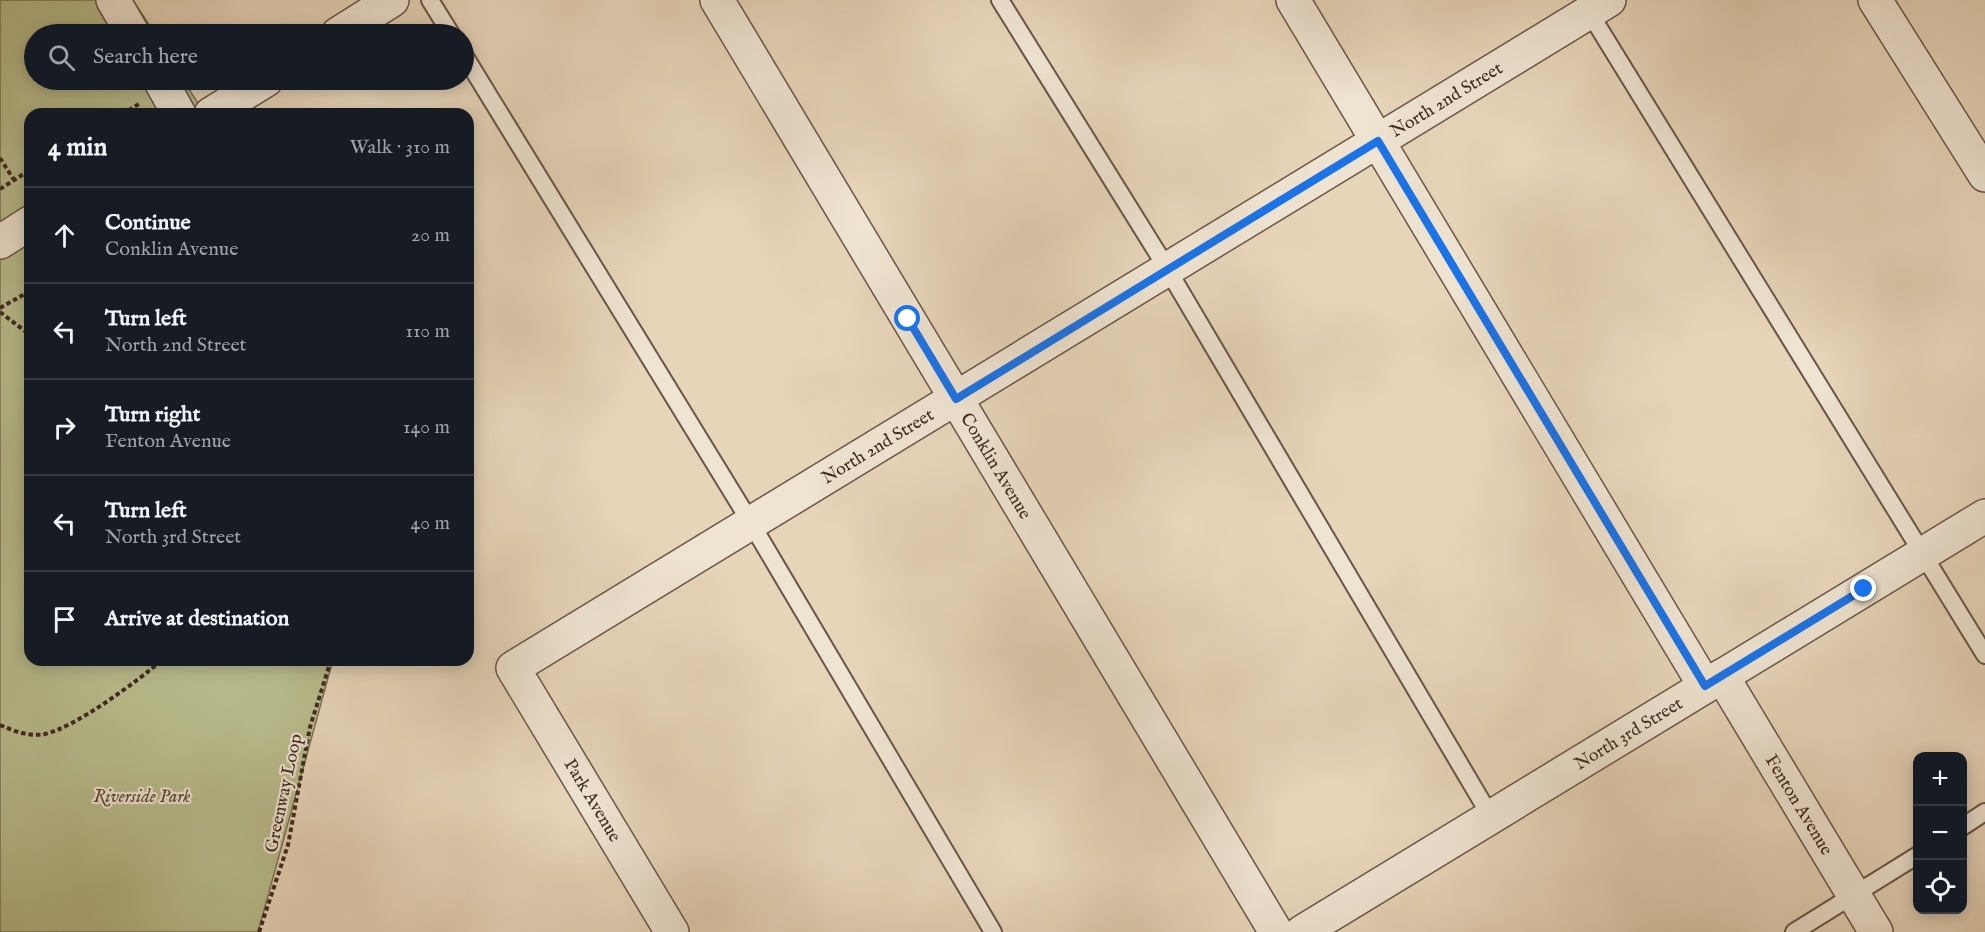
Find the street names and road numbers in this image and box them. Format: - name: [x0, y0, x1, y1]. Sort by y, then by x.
- street label: North 2nd Street: [1387, 58, 1507, 144]
- street label: North 2nd Street: [818, 404, 939, 490]
- street label: Conklin Avenue: [954, 409, 1036, 524]
- street label: North 3rd Street: [1571, 693, 1687, 776]
- street label: Greenway Loop: [261, 731, 308, 855]
- street label: Fenton Avenue: [1759, 751, 1837, 860]
- street label: Park Avenue: [558, 755, 626, 847]

